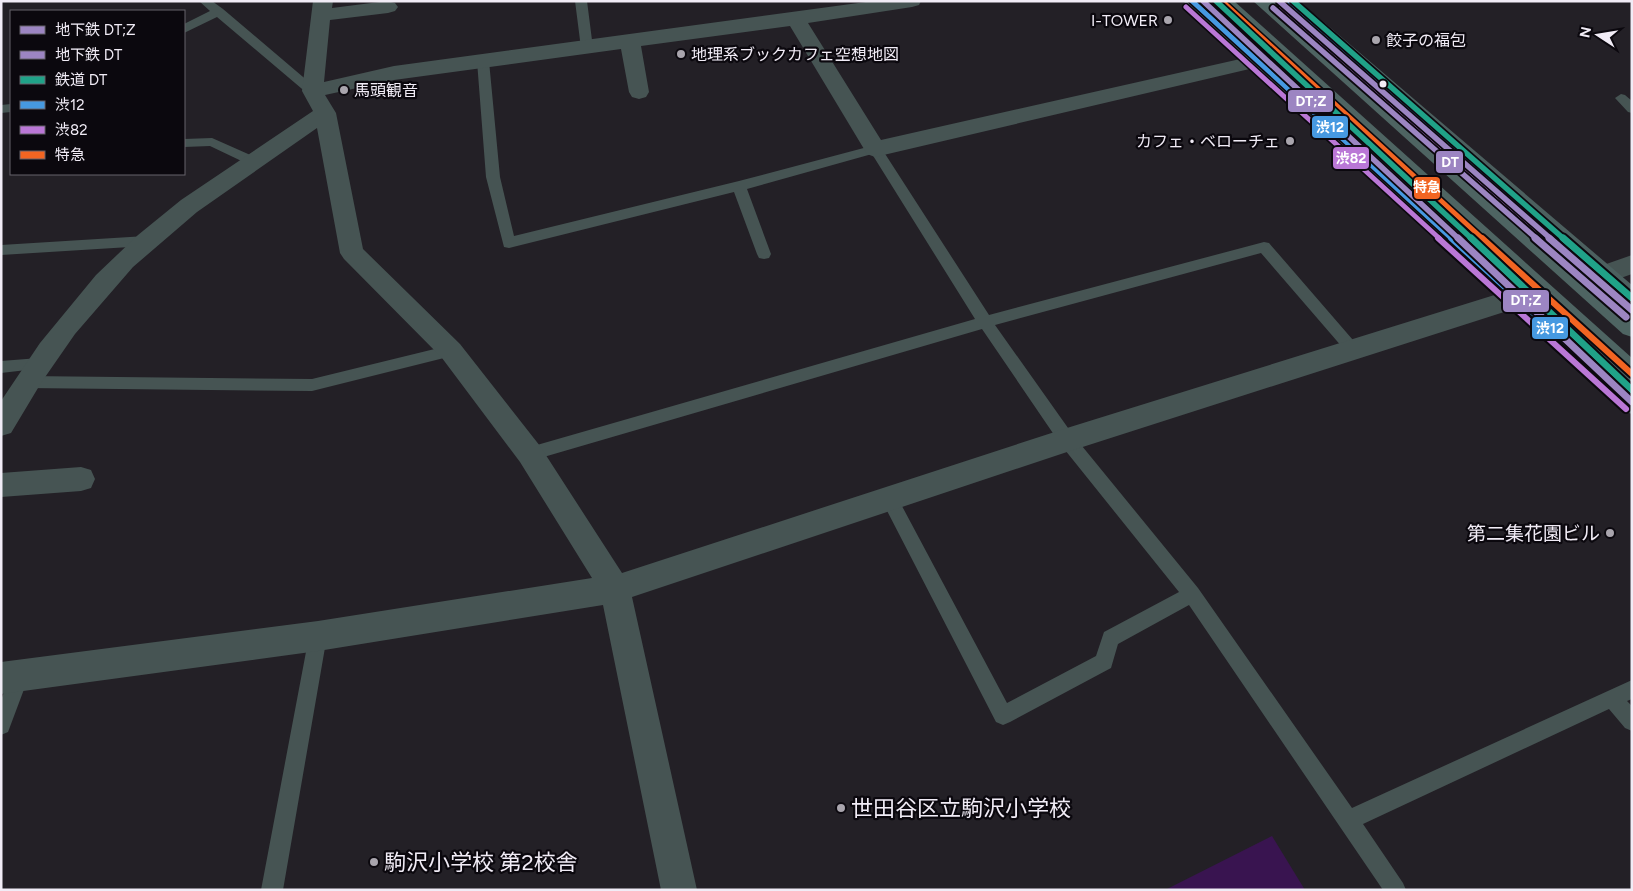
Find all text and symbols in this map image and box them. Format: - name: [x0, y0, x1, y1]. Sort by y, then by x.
- legend: [10, 10, 185, 175]
- north arrow: [1573, 10, 1623, 60]
- place label: I-TOWER: [1091, 11, 1158, 30]
- marker: I-TOWER: [1162, 14, 1174, 26]
- text: 地下鉄 DT;Z: [55, 21, 136, 39]
- text: N: [1576, 25, 1595, 39]
- place label: 餃子の福包: [1386, 31, 1466, 50]
- marker: 餃子の福包: [1370, 34, 1382, 46]
- place label: 地理系ブックカフェ空想地図: [691, 45, 899, 64]
- text: 地下鉄 DT: [55, 46, 123, 64]
- marker: 地理系ブックカフェ空想地図: [675, 48, 687, 60]
- text: 鉄道 DT: [55, 71, 108, 89]
- unlabelled marker: [1378, 79, 1388, 89]
- place label: 馬頭観音: [354, 81, 418, 100]
- marker: 馬頭観音: [338, 84, 350, 96]
- line badge: DT;Z: [1287, 89, 1334, 113]
- text: DT;Z: [1296, 93, 1327, 110]
- text: 渋12: [55, 96, 85, 114]
- line badge: 渋12: [1311, 115, 1349, 139]
- text: 渋12: [1316, 119, 1344, 136]
- text: 渋82: [55, 121, 88, 139]
- place label: カフェ・ベローチェ: [1136, 132, 1280, 151]
- marker: カフェ・ベローチェ: [1284, 135, 1296, 147]
- text: 特急: [55, 146, 85, 164]
- line badge: 渋82: [1332, 146, 1370, 170]
- text: 渋82: [1336, 150, 1366, 167]
- line badge: DT: [1435, 150, 1464, 174]
- text: DT: [1441, 154, 1459, 171]
- line badge: 特急: [1413, 176, 1441, 200]
- text: 特急: [1413, 179, 1441, 196]
- line badge: DT;Z: [1502, 289, 1550, 313]
- text: DT;Z: [1511, 292, 1542, 309]
- line badge: 渋12: [1531, 316, 1569, 340]
- text: 渋12: [1536, 320, 1564, 337]
- place label: 第二集花園ビル: [1467, 522, 1600, 545]
- marker: 第二集花園ビル: [1604, 527, 1616, 539]
- place label: 世田谷区立駒沢小学校: [851, 795, 1071, 822]
- marker: 世田谷区立駒沢小学校: [835, 802, 847, 814]
- place label: 駒沢小学校 第2校舎: [384, 849, 578, 876]
- marker: 駒沢小学校 第2校舎: [368, 856, 380, 868]

